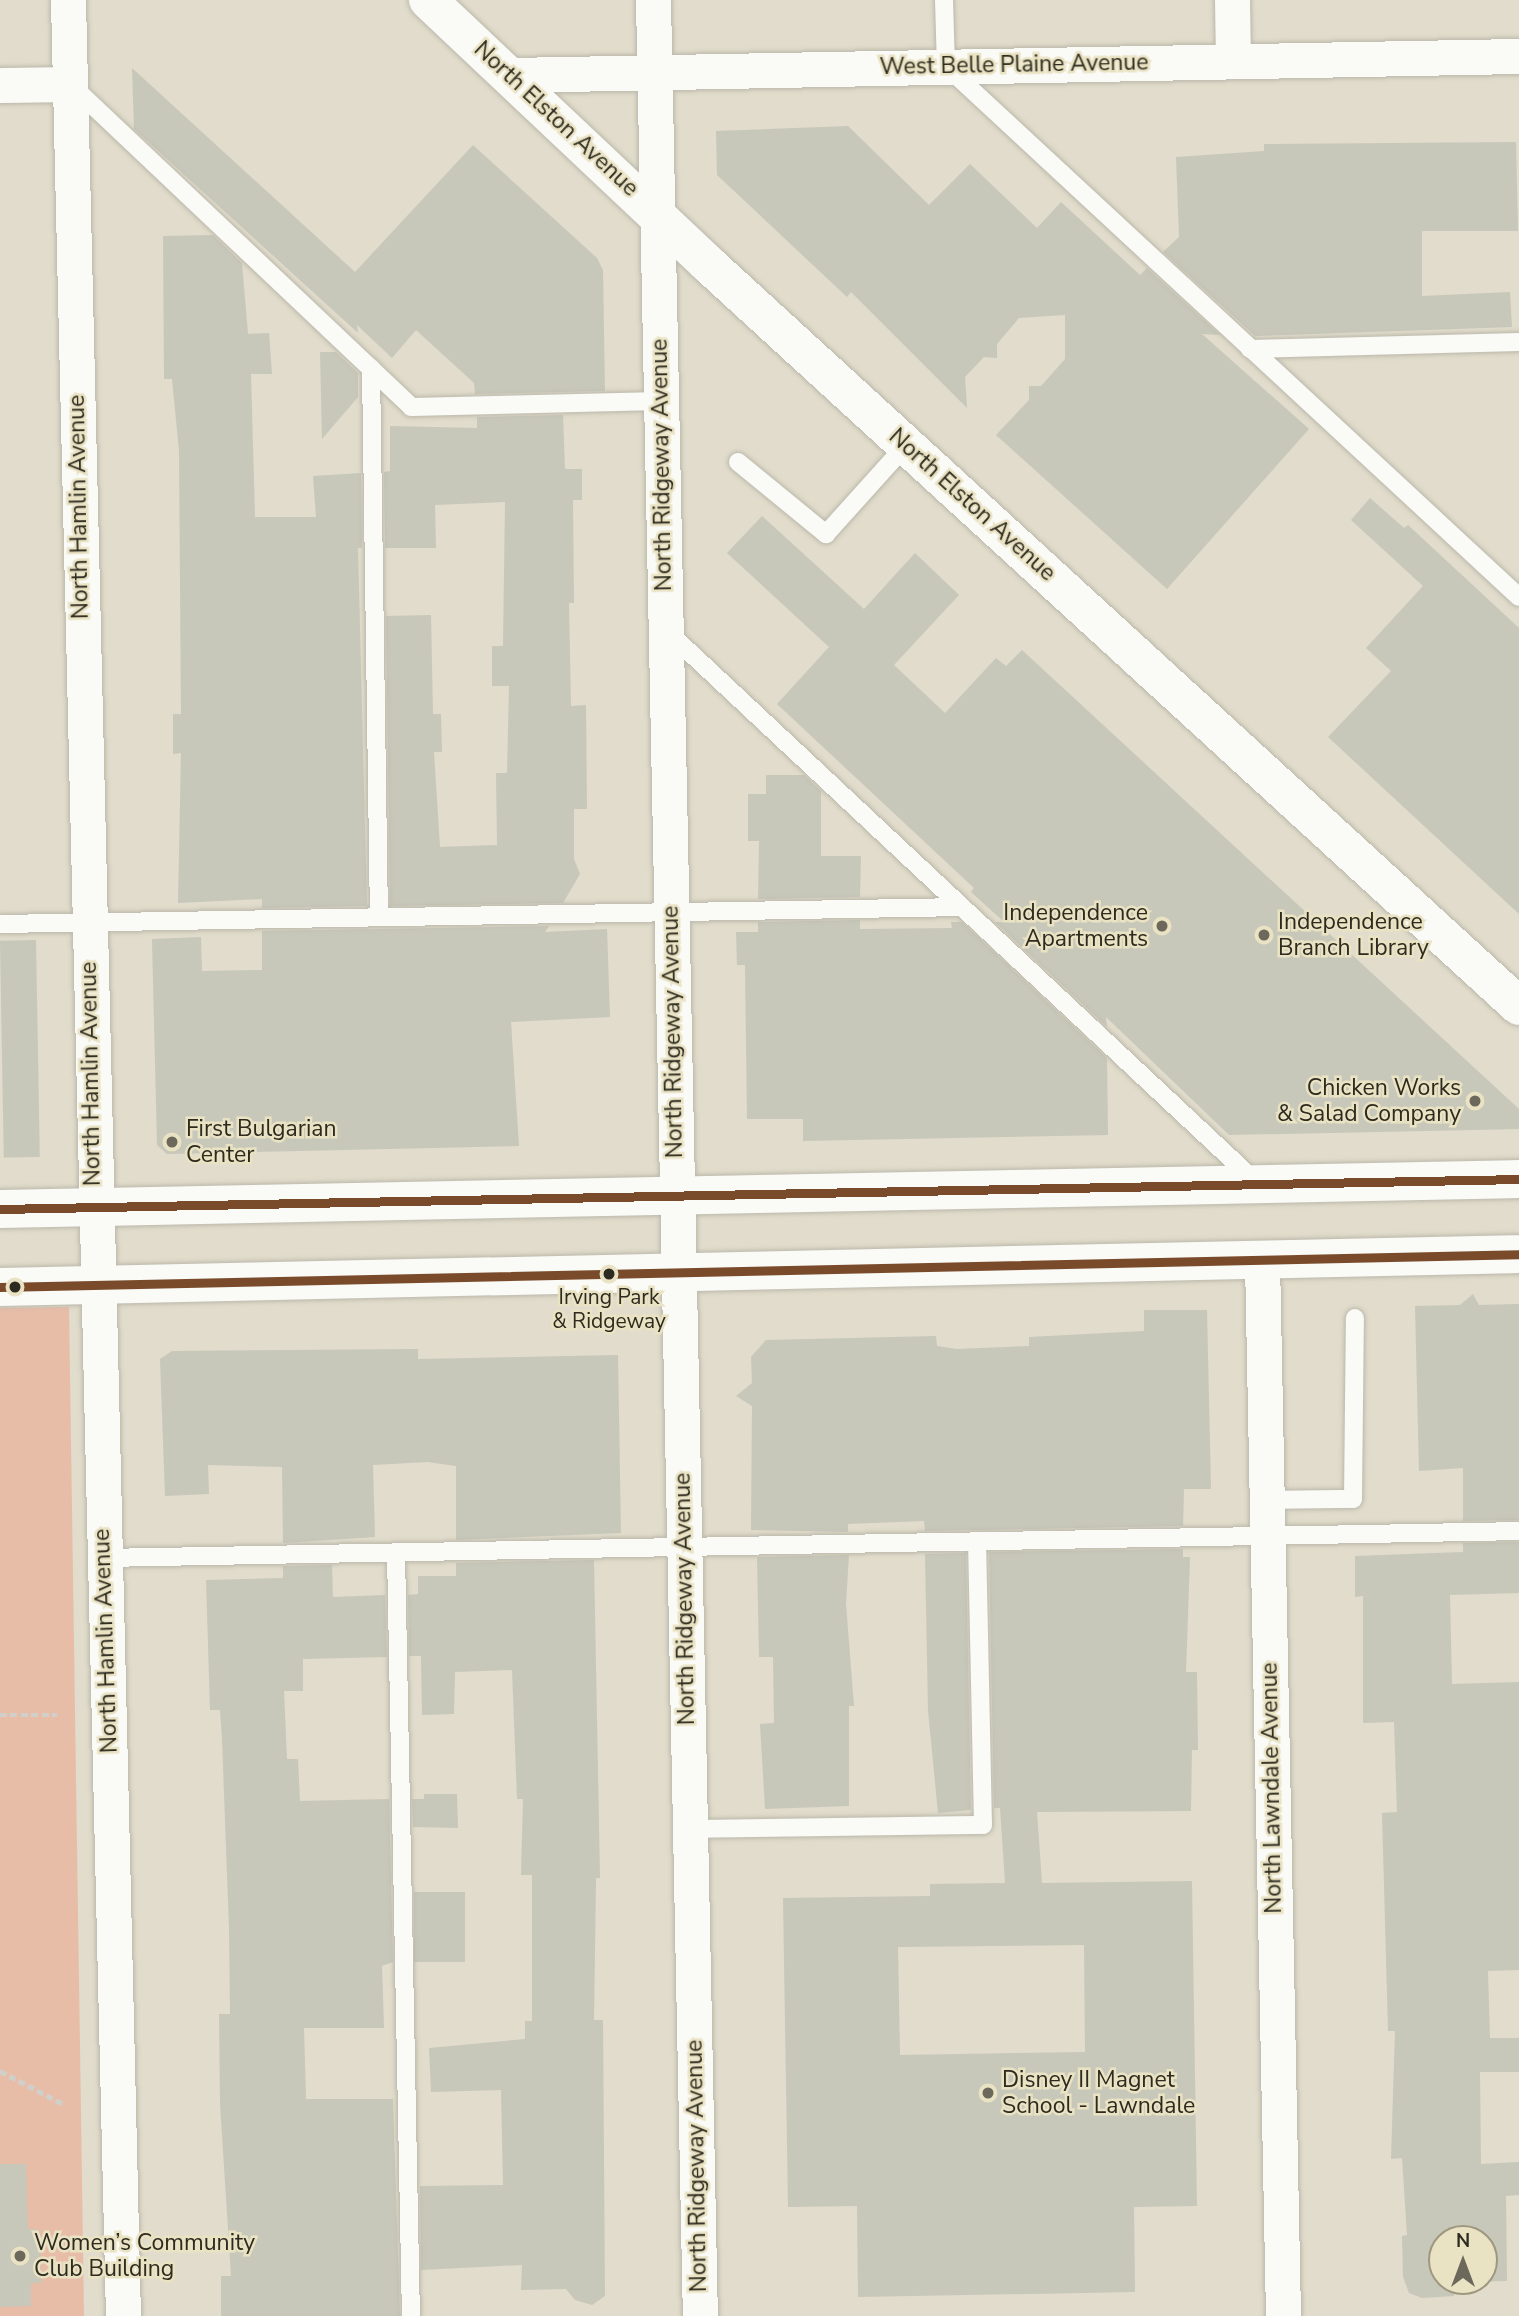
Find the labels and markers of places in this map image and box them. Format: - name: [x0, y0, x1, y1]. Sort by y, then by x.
- place label: Independence Apartments: [1003, 899, 1148, 953]
- place label: Independence Branch Library: [1278, 908, 1429, 962]
- marker: Independence Apartments: [1154, 918, 1170, 934]
- marker: Independence Branch Library: [1256, 927, 1272, 943]
- place label: Chicken Works & Salad Company: [1277, 1074, 1461, 1128]
- marker: Chicken Works & Salad Company: [1467, 1093, 1483, 1109]
- place label: First Bulgarian Center: [186, 1115, 337, 1169]
- marker: First Bulgarian Center: [164, 1134, 180, 1150]
- marker: Irving Park & Ridgeway: [602, 1267, 616, 1281]
- unlabelled marker: [8, 1280, 22, 1294]
- place label: Irving Park & Ridgeway: [552, 1284, 666, 1334]
- place label: Disney II Magnet School - Lawndale: [1002, 2066, 1195, 2120]
- marker: Disney II Magnet School - Lawndale: [980, 2085, 996, 2101]
- place label: Women’s Community Club Building: [34, 2229, 255, 2283]
- marker: Women’s Community Club Building: [12, 2248, 28, 2264]

